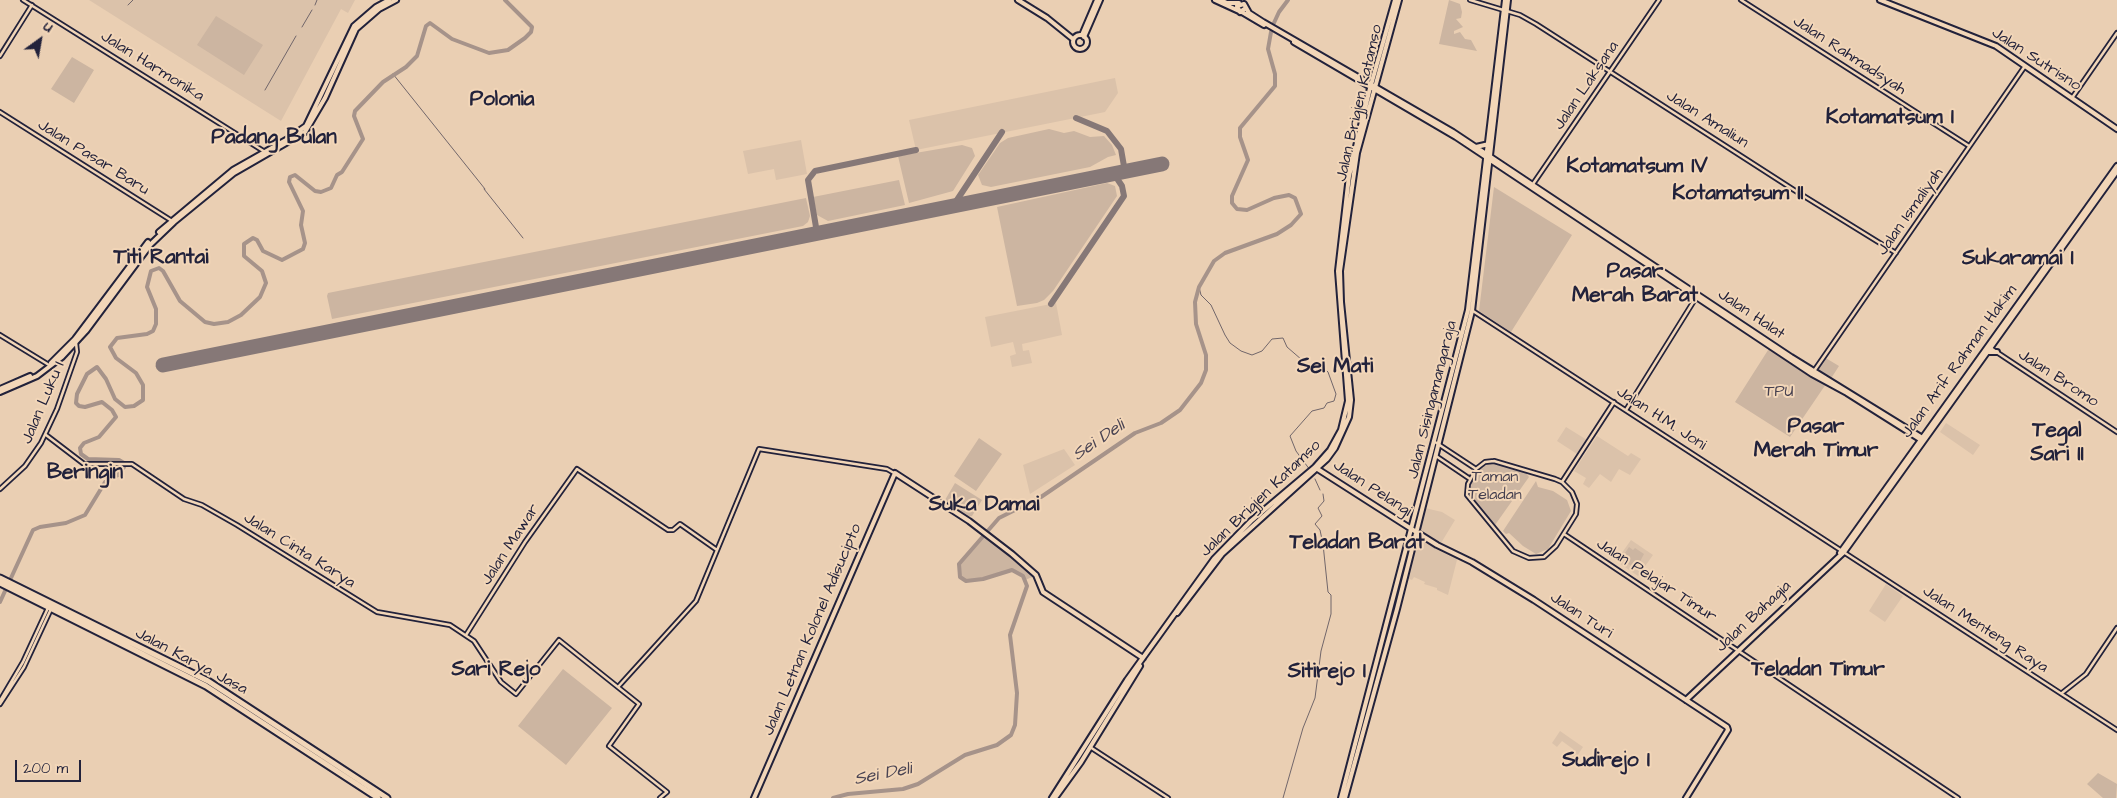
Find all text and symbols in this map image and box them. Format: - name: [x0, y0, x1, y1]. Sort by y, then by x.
- street label: Jalan Rahmadsyah: [1789, 12, 1909, 100]
- north arrow: [15, 15, 65, 65]
- text: U: [39, 17, 57, 38]
- street label: Jalan Brigjen Katamso: [1333, 23, 1387, 183]
- street label: Jalan Sutrisno: [1988, 24, 2084, 96]
- street label: Jalan Harmonika: [97, 28, 207, 106]
- street label: Jalan Laksana: [1550, 38, 1624, 134]
- street label: Jalan Amaliun: [1662, 87, 1752, 153]
- district label: Polonia: [470, 88, 534, 114]
- district label: Kotamatsum I: [1826, 106, 1954, 132]
- street label: Jalan Pasar Baru: [34, 116, 152, 200]
- district label: Padang Bulan: [211, 126, 337, 152]
- district label: Kotamatsum IV: [1566, 155, 1708, 181]
- street label: Jalan Ismaliyah: [1874, 165, 1948, 259]
- district label: Kotamatsum II: [1672, 182, 1804, 208]
- district label: Titi Rantai: [114, 246, 208, 272]
- district label: Sukaramai I: [1962, 247, 2074, 273]
- district label: Pasar Merah Barat: [1572, 260, 1698, 310]
- street label: Jalan Arif Rahman Hakim: [1898, 282, 2022, 442]
- street label: Jalan Halat: [1714, 286, 1788, 344]
- street label: Jalan Sisingamangaraja: [1404, 319, 1462, 481]
- street label: Jalan Bromo: [2014, 346, 2102, 412]
- district label: Sei Mati: [1297, 355, 1373, 381]
- street label: Jalan Luku I: [18, 359, 70, 447]
- street label: Jalan H.M. Joni: [1612, 383, 1710, 455]
- park label: TPU: [1764, 383, 1794, 403]
- district label: Pasar Merah Timur: [1754, 415, 1878, 465]
- water label: Sei Deli: [1069, 416, 1129, 466]
- district label: Tegal Sari II: [2030, 419, 2084, 469]
- street label: Jalan Brigjen Katamso: [1197, 436, 1325, 562]
- street label: Jalan Pelangi: [1329, 456, 1415, 522]
- district label: Beringin: [47, 461, 123, 487]
- park label: Taman Teladan: [1468, 468, 1522, 506]
- district label: Suka Damai: [929, 493, 1039, 519]
- street label: Jalan Mawar: [478, 501, 544, 589]
- street label: Jalan Cinta Karya: [240, 509, 358, 593]
- street label: Jalan Letnan Kolonel Adisucipto: [760, 521, 866, 739]
- district label: Teladan Barat: [1289, 531, 1425, 557]
- street label: Jalan Pelajar Timur: [1592, 535, 1720, 627]
- street label: Jalan Bahagia: [1712, 577, 1796, 657]
- street label: Jalan Menteng Raya: [1919, 582, 2051, 678]
- street label: Jalan Turi: [1546, 589, 1616, 643]
- street label: Jalan Karya Jasa: [132, 624, 250, 700]
- district label: Sari Rejo: [451, 658, 541, 684]
- district label: Teladan Timur: [1751, 658, 1885, 684]
- district label: Sitirejo I: [1288, 660, 1366, 686]
- district label: Sudirejo I: [1562, 749, 1650, 775]
- scale bar: [18, 750, 84, 782]
- text: 200 m: [23, 758, 68, 779]
- water label: Sei Deli: [852, 759, 914, 791]

